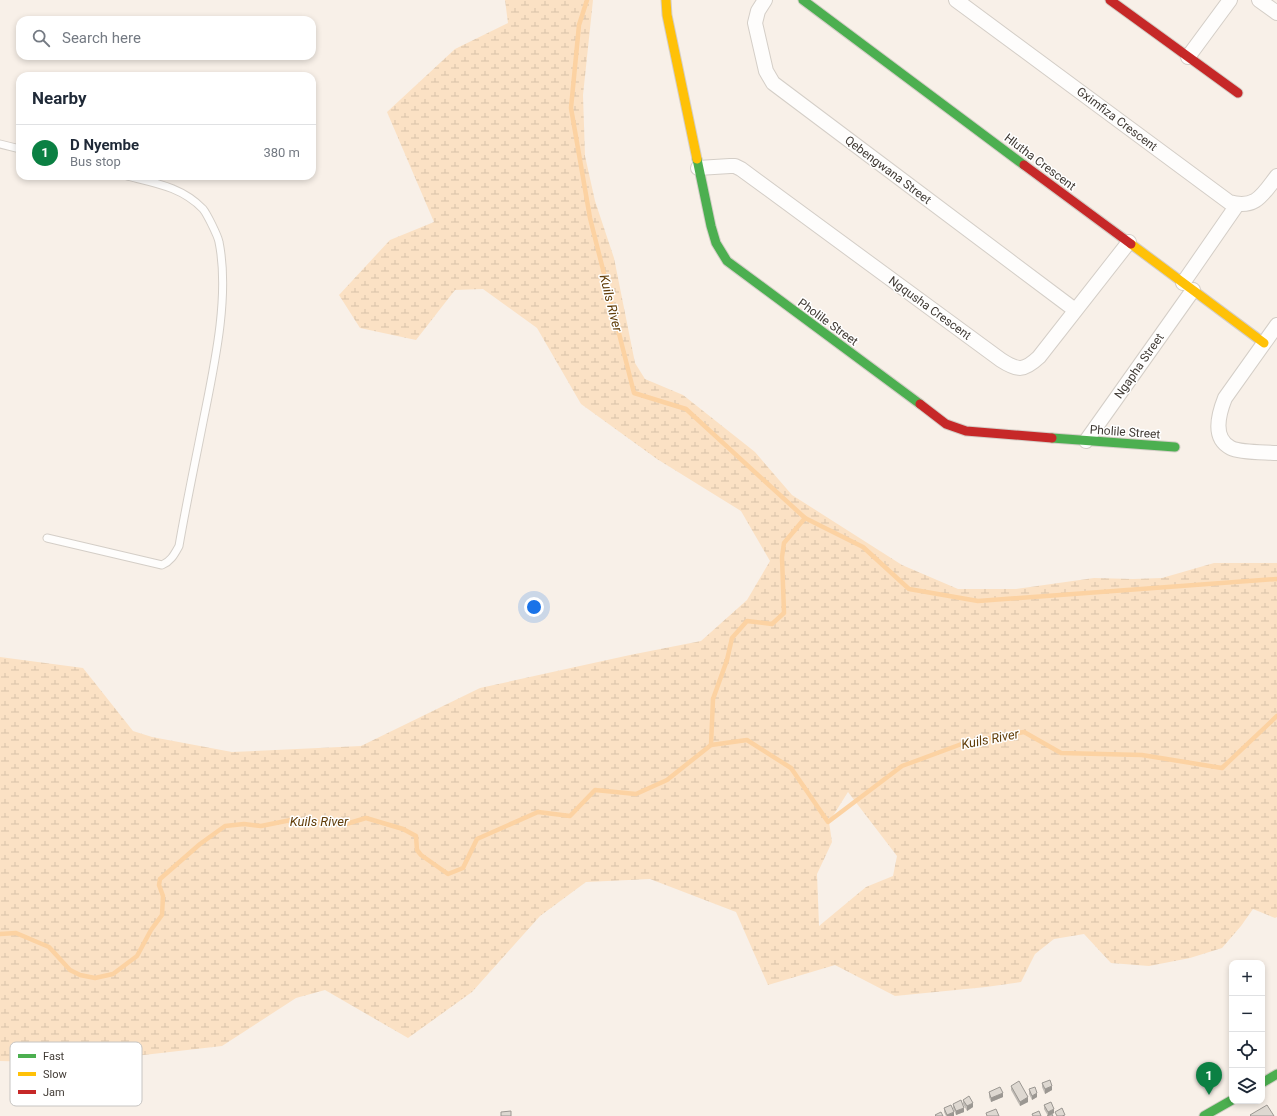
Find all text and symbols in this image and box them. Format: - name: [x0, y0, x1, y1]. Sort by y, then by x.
- search box: [16, 16, 316, 60]
- icon: search: [30, 27, 52, 49]
- text: Search here: [62, 29, 141, 47]
- street label: Gximfiza Crescent: [1074, 84, 1160, 154]
- text: Nearby: [32, 88, 87, 108]
- street label: Hlutha Crescent: [1002, 131, 1078, 193]
- street label: Qebengwana Street: [842, 133, 934, 207]
- text: D Nyembe: [70, 136, 139, 154]
- text: 1: [41, 145, 49, 160]
- text: 380 m: [263, 145, 300, 160]
- text: Bus stop: [70, 154, 121, 169]
- water label: Kuils River: [597, 273, 626, 334]
- street label: Ngqusha Crescent: [886, 273, 974, 343]
- street label: Pholile Street: [795, 296, 861, 349]
- street label: Ngapha Street: [1111, 331, 1167, 401]
- street label: Pholile Street: [1089, 423, 1161, 441]
- your location: [524, 597, 544, 617]
- water label: Kuils River: [960, 726, 1021, 752]
- water label: Kuils River: [290, 814, 349, 829]
- map controls: [1229, 960, 1265, 1104]
- button: +: [1229, 960, 1265, 996]
- button: −: [1229, 996, 1265, 1032]
- button: locate: [1229, 1032, 1265, 1068]
- legend: [10, 1042, 142, 1106]
- text: Fast: [43, 1050, 65, 1063]
- pin: 1: [1196, 1062, 1222, 1095]
- text: Slow: [43, 1068, 67, 1081]
- button: layers: [1229, 1068, 1265, 1104]
- text: Jam: [43, 1086, 65, 1099]

